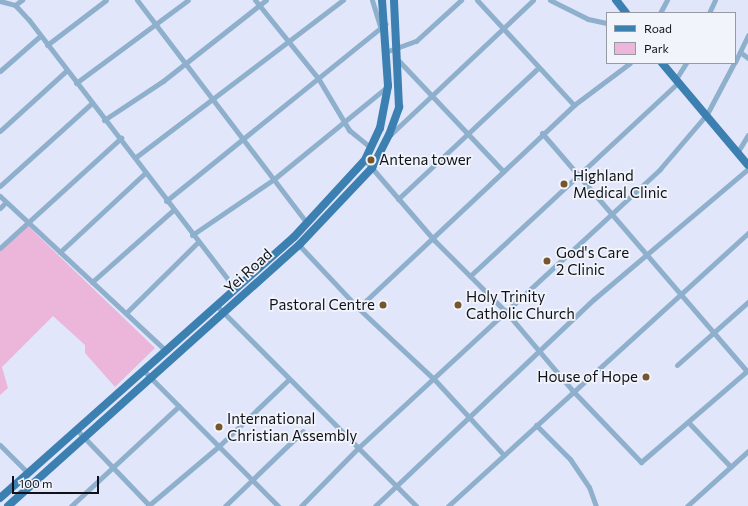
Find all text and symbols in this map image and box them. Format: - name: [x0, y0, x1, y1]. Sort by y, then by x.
- legend: [606, 12, 736, 64]
- text: Road: [644, 21, 672, 35]
- text: Park: [644, 41, 669, 55]
- place label: Antena tower: [379, 151, 472, 169]
- marker: Antena tower: [366, 155, 376, 165]
- place label: Highland Medical Clinic: [573, 166, 668, 201]
- marker: Highland Medical Clinic: [558, 178, 570, 190]
- place label: God's Care 2 Clinic: [556, 243, 629, 278]
- street label: Yei Road: [220, 245, 276, 297]
- marker: God's Care 2 Clinic: [541, 255, 553, 267]
- place label: Holy Trinity Catholic Church: [466, 287, 575, 322]
- place label: Pastoral Centre: [269, 296, 375, 314]
- marker: Pastoral Centre: [378, 300, 388, 310]
- marker: Holy Trinity Catholic Church: [453, 300, 463, 310]
- place label: House of Hope: [537, 368, 638, 386]
- marker: House of Hope: [641, 372, 651, 382]
- place label: International Christian Assembly: [227, 409, 357, 444]
- marker: International Christian Assembly: [214, 422, 224, 432]
- scale bar: [14, 468, 101, 494]
- text: 100 m: [19, 476, 53, 490]

